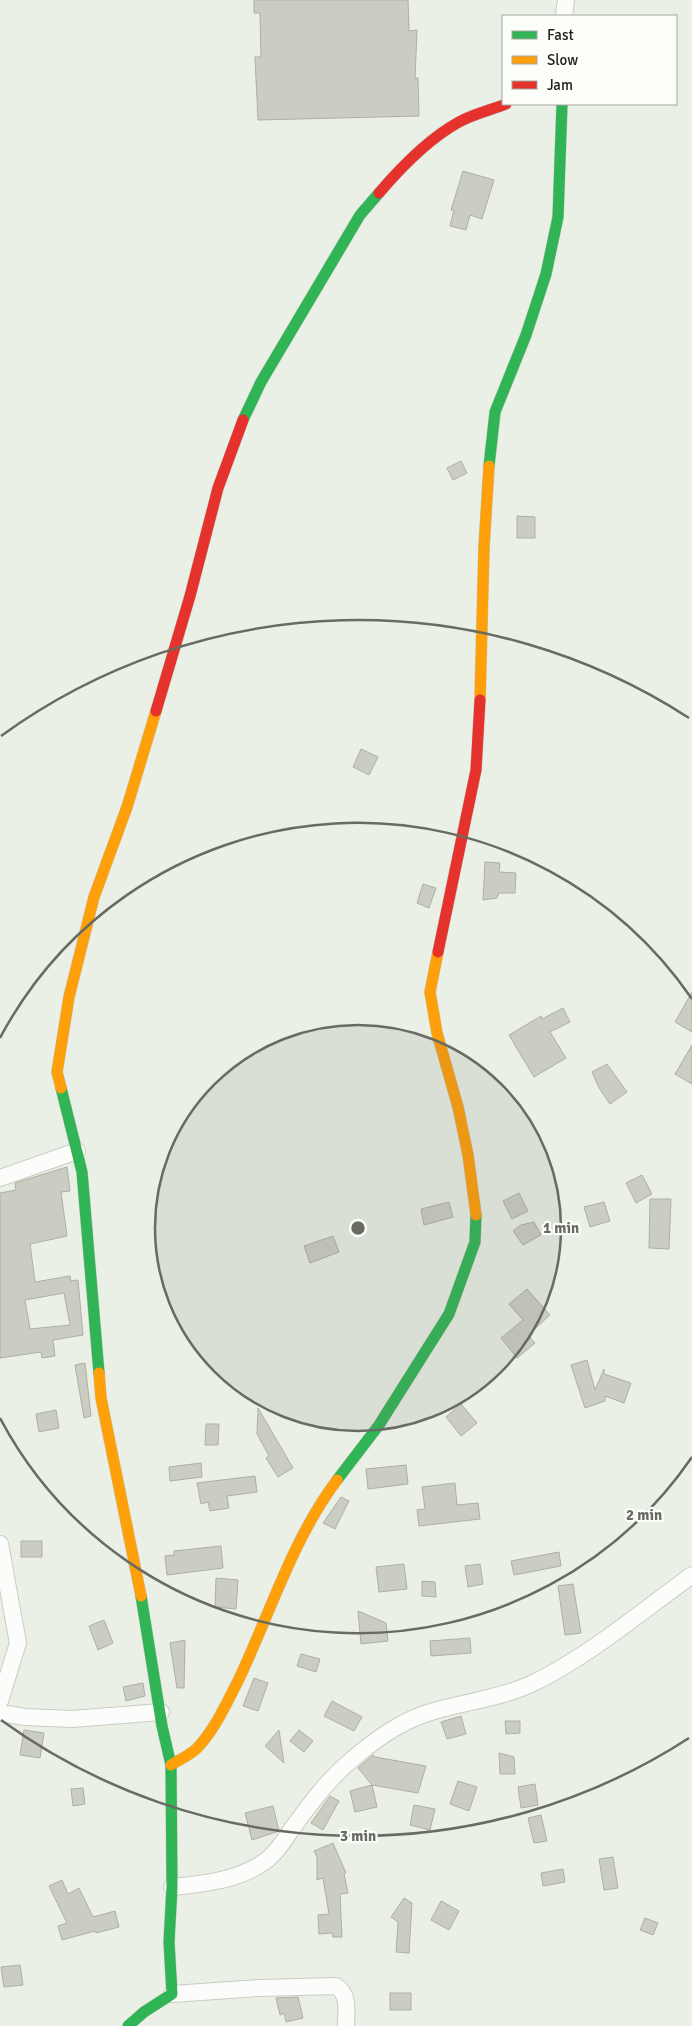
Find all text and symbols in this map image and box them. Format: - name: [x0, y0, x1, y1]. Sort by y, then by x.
- legend: [502, 15, 677, 105]
- text: Fast: [547, 26, 574, 44]
- text: Slow: [547, 51, 578, 69]
- text: Jam: [547, 76, 573, 94]
- centre of rings: [349, 1219, 367, 1237]
- text: 1 min: [543, 1219, 579, 1237]
- text: 2 min: [626, 1506, 662, 1524]
- text: 3 min: [340, 1827, 376, 1845]

